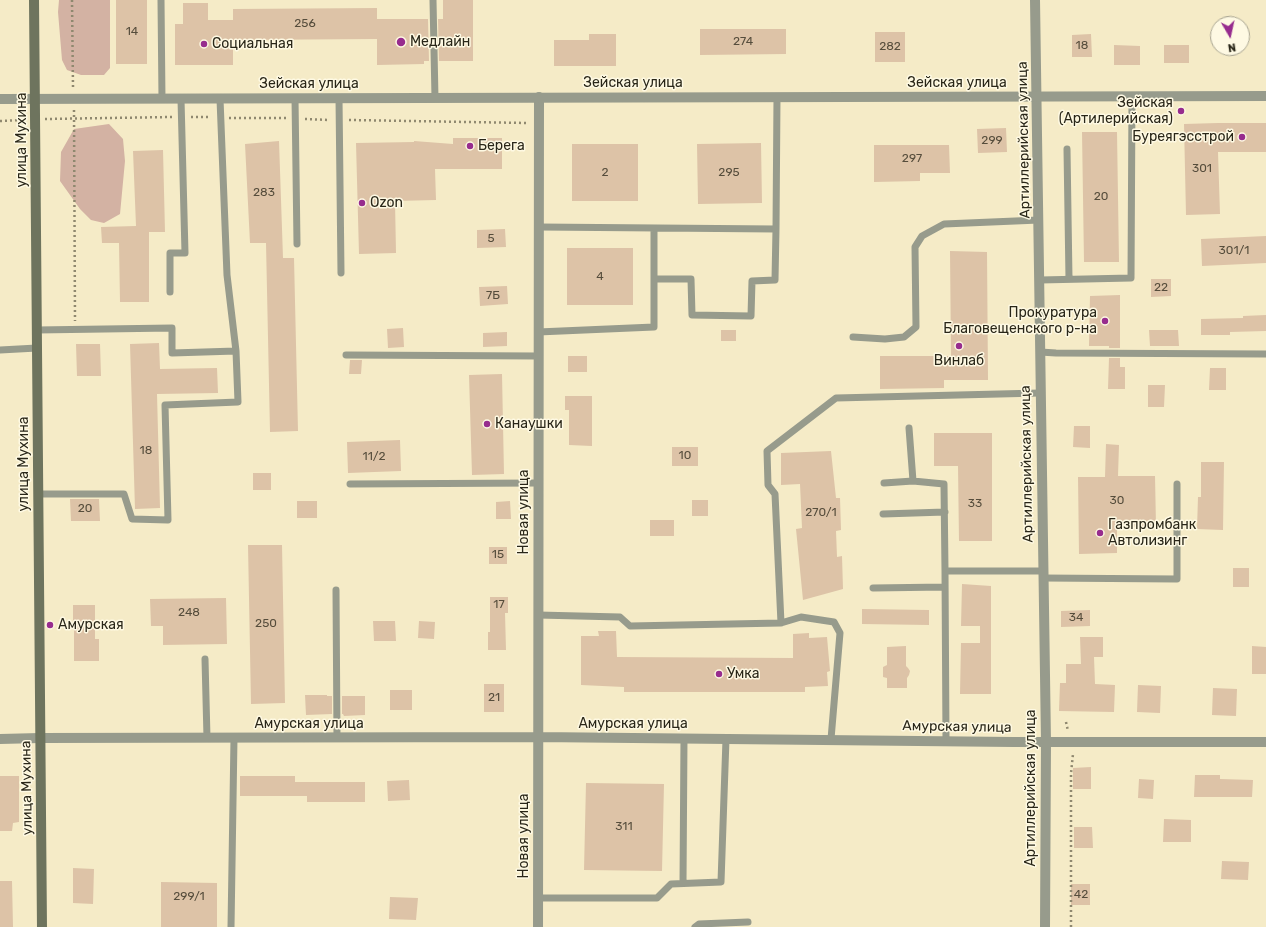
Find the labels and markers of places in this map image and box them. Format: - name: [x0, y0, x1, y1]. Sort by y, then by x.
- place label: Медлайн: [410, 34, 470, 50]
- place label: Социальная: [212, 36, 293, 52]
- marker: Медлайн: [395, 36, 407, 48]
- marker: Социальная: [199, 39, 209, 49]
- place label: Зейская (Артилерийская): [1059, 95, 1173, 128]
- marker: Зейская (Артилерийская): [1176, 106, 1186, 116]
- place label: Буреягэсстрой: [1132, 129, 1234, 145]
- marker: Буреягэсстрой: [1237, 132, 1247, 142]
- place label: Берега: [478, 138, 525, 154]
- marker: Берега: [465, 141, 475, 151]
- place label: Ozon: [370, 195, 403, 211]
- marker: Ozon: [357, 198, 367, 208]
- place label: Прокуратура Благовещенского р-на: [943, 305, 1097, 338]
- marker: Прокуратура Благовещенского р-на: [1100, 316, 1110, 326]
- marker: Винлаб: [954, 341, 964, 351]
- place label: Винлаб: [934, 353, 984, 369]
- place label: Канаушки: [495, 416, 563, 432]
- marker: Канаушки: [482, 419, 492, 429]
- place label: Газпромбанк Автолизинг: [1108, 517, 1196, 550]
- marker: Газпромбанк Автолизинг: [1095, 528, 1105, 538]
- place label: Амурская: [58, 617, 124, 633]
- marker: Амурская: [45, 620, 55, 630]
- place label: Умка: [727, 666, 759, 682]
- marker: Умка: [714, 669, 724, 679]

